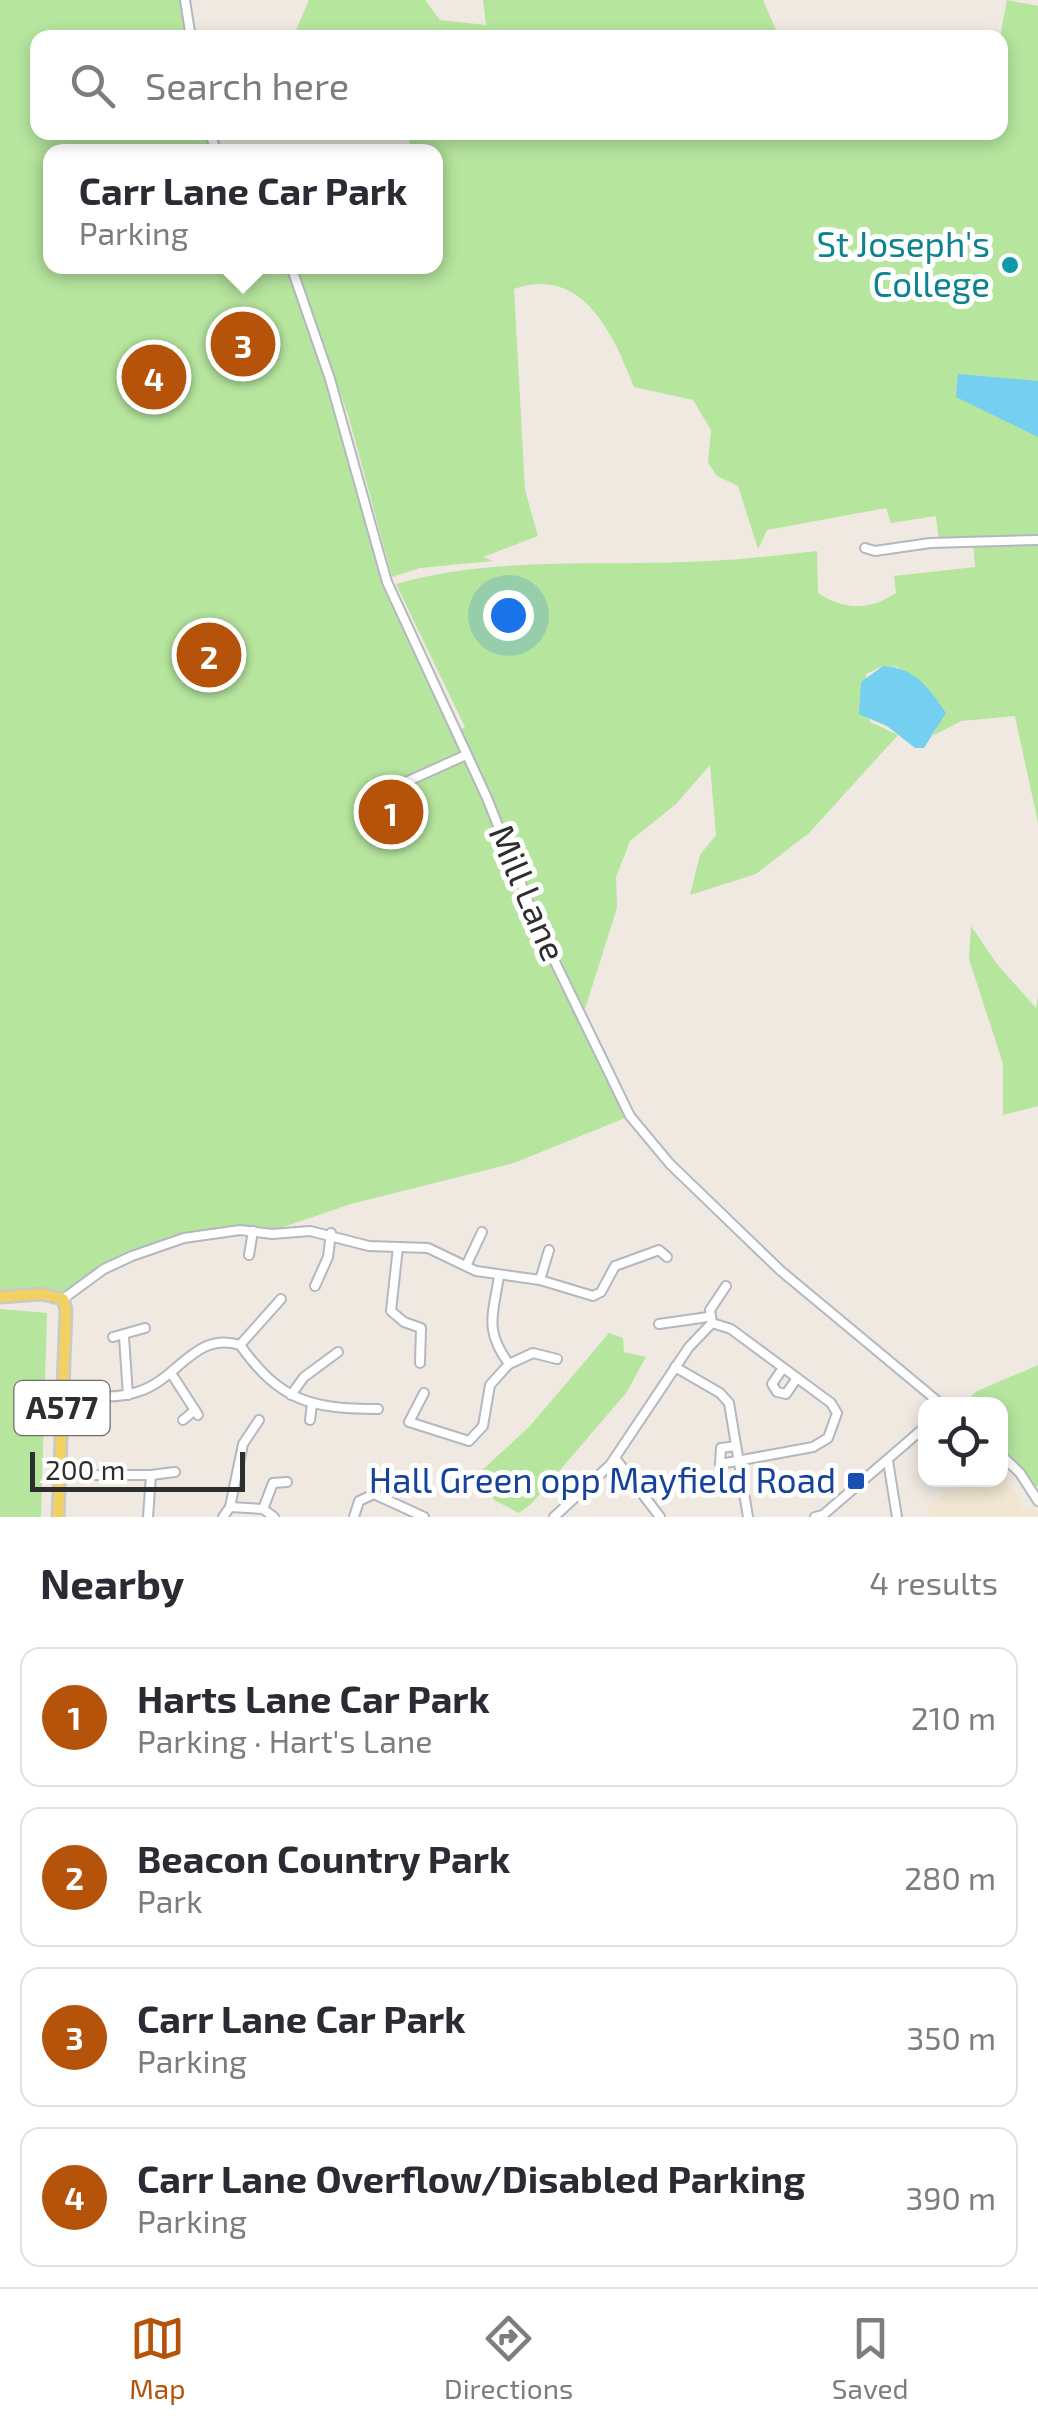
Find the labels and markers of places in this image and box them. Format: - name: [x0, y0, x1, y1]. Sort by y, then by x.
- place label: St Joseph's College: [816, 222, 990, 304]
- marker: St Joseph's College: [999, 254, 1021, 276]
- pin: 3: [210, 306, 276, 382]
- pin: 4: [122, 340, 186, 414]
- pin: 2: [176, 618, 242, 692]
- pin: 1: [358, 774, 424, 850]
- place label: Hall Green opp Mayfield Road: [369, 1458, 836, 1500]
- marker: Hall Green opp Mayfield Road: [845, 1470, 867, 1492]

